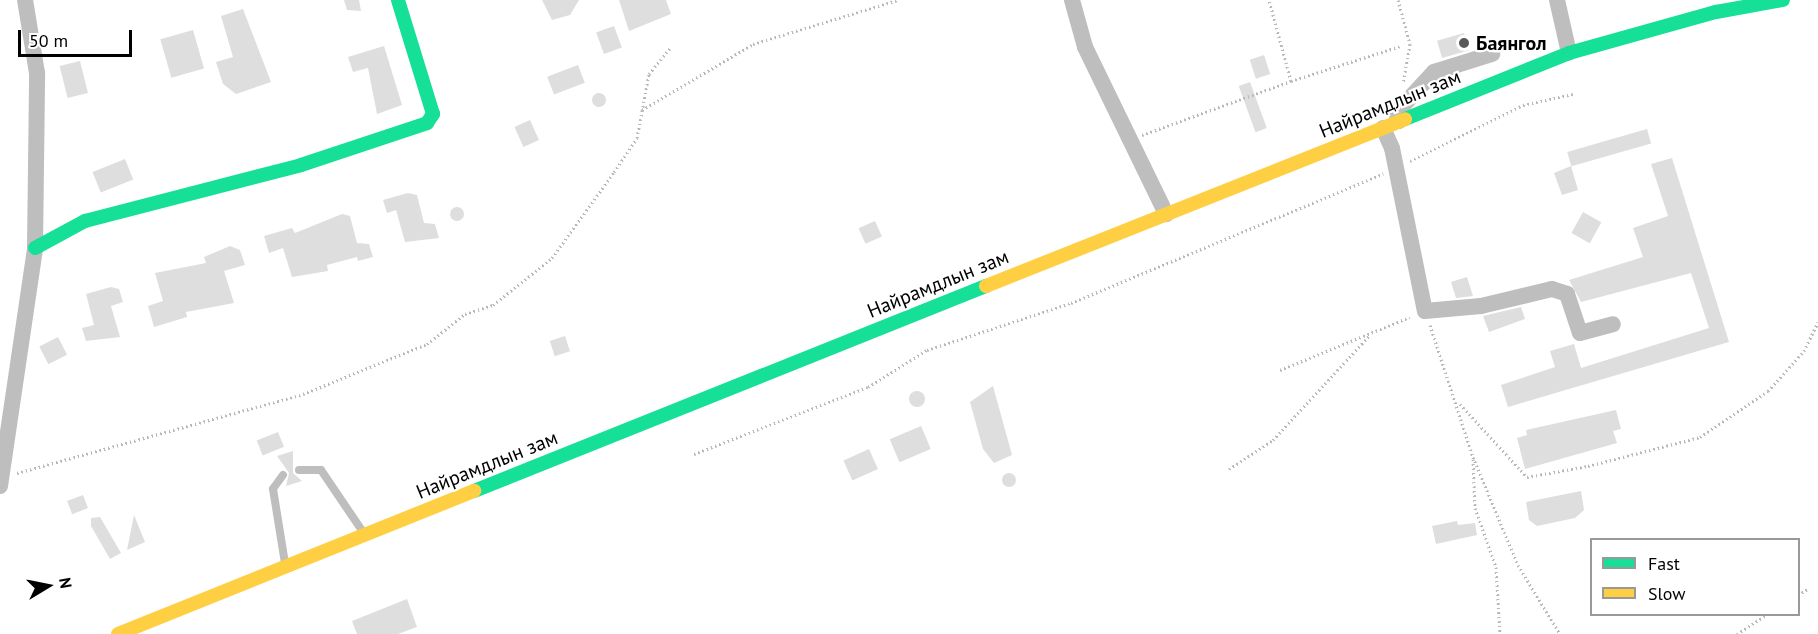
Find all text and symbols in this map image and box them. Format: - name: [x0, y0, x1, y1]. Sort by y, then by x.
- scale bar: [21, 18, 135, 56]
- text: 50 m: [29, 29, 68, 52]
- place label: Баянгол: [1476, 31, 1547, 55]
- marker: Баянгол: [1457, 36, 1471, 50]
- street label: Найрамдлын зам: [1316, 65, 1464, 143]
- street label: Найрамдлын зам: [864, 245, 1012, 323]
- street label: Найрамдлын зам: [413, 426, 561, 504]
- legend: [1590, 538, 1800, 616]
- text: Fast: [1648, 552, 1680, 575]
- north arrow: [18, 556, 78, 616]
- text: N: [55, 576, 76, 590]
- text: Slow: [1648, 582, 1686, 605]

